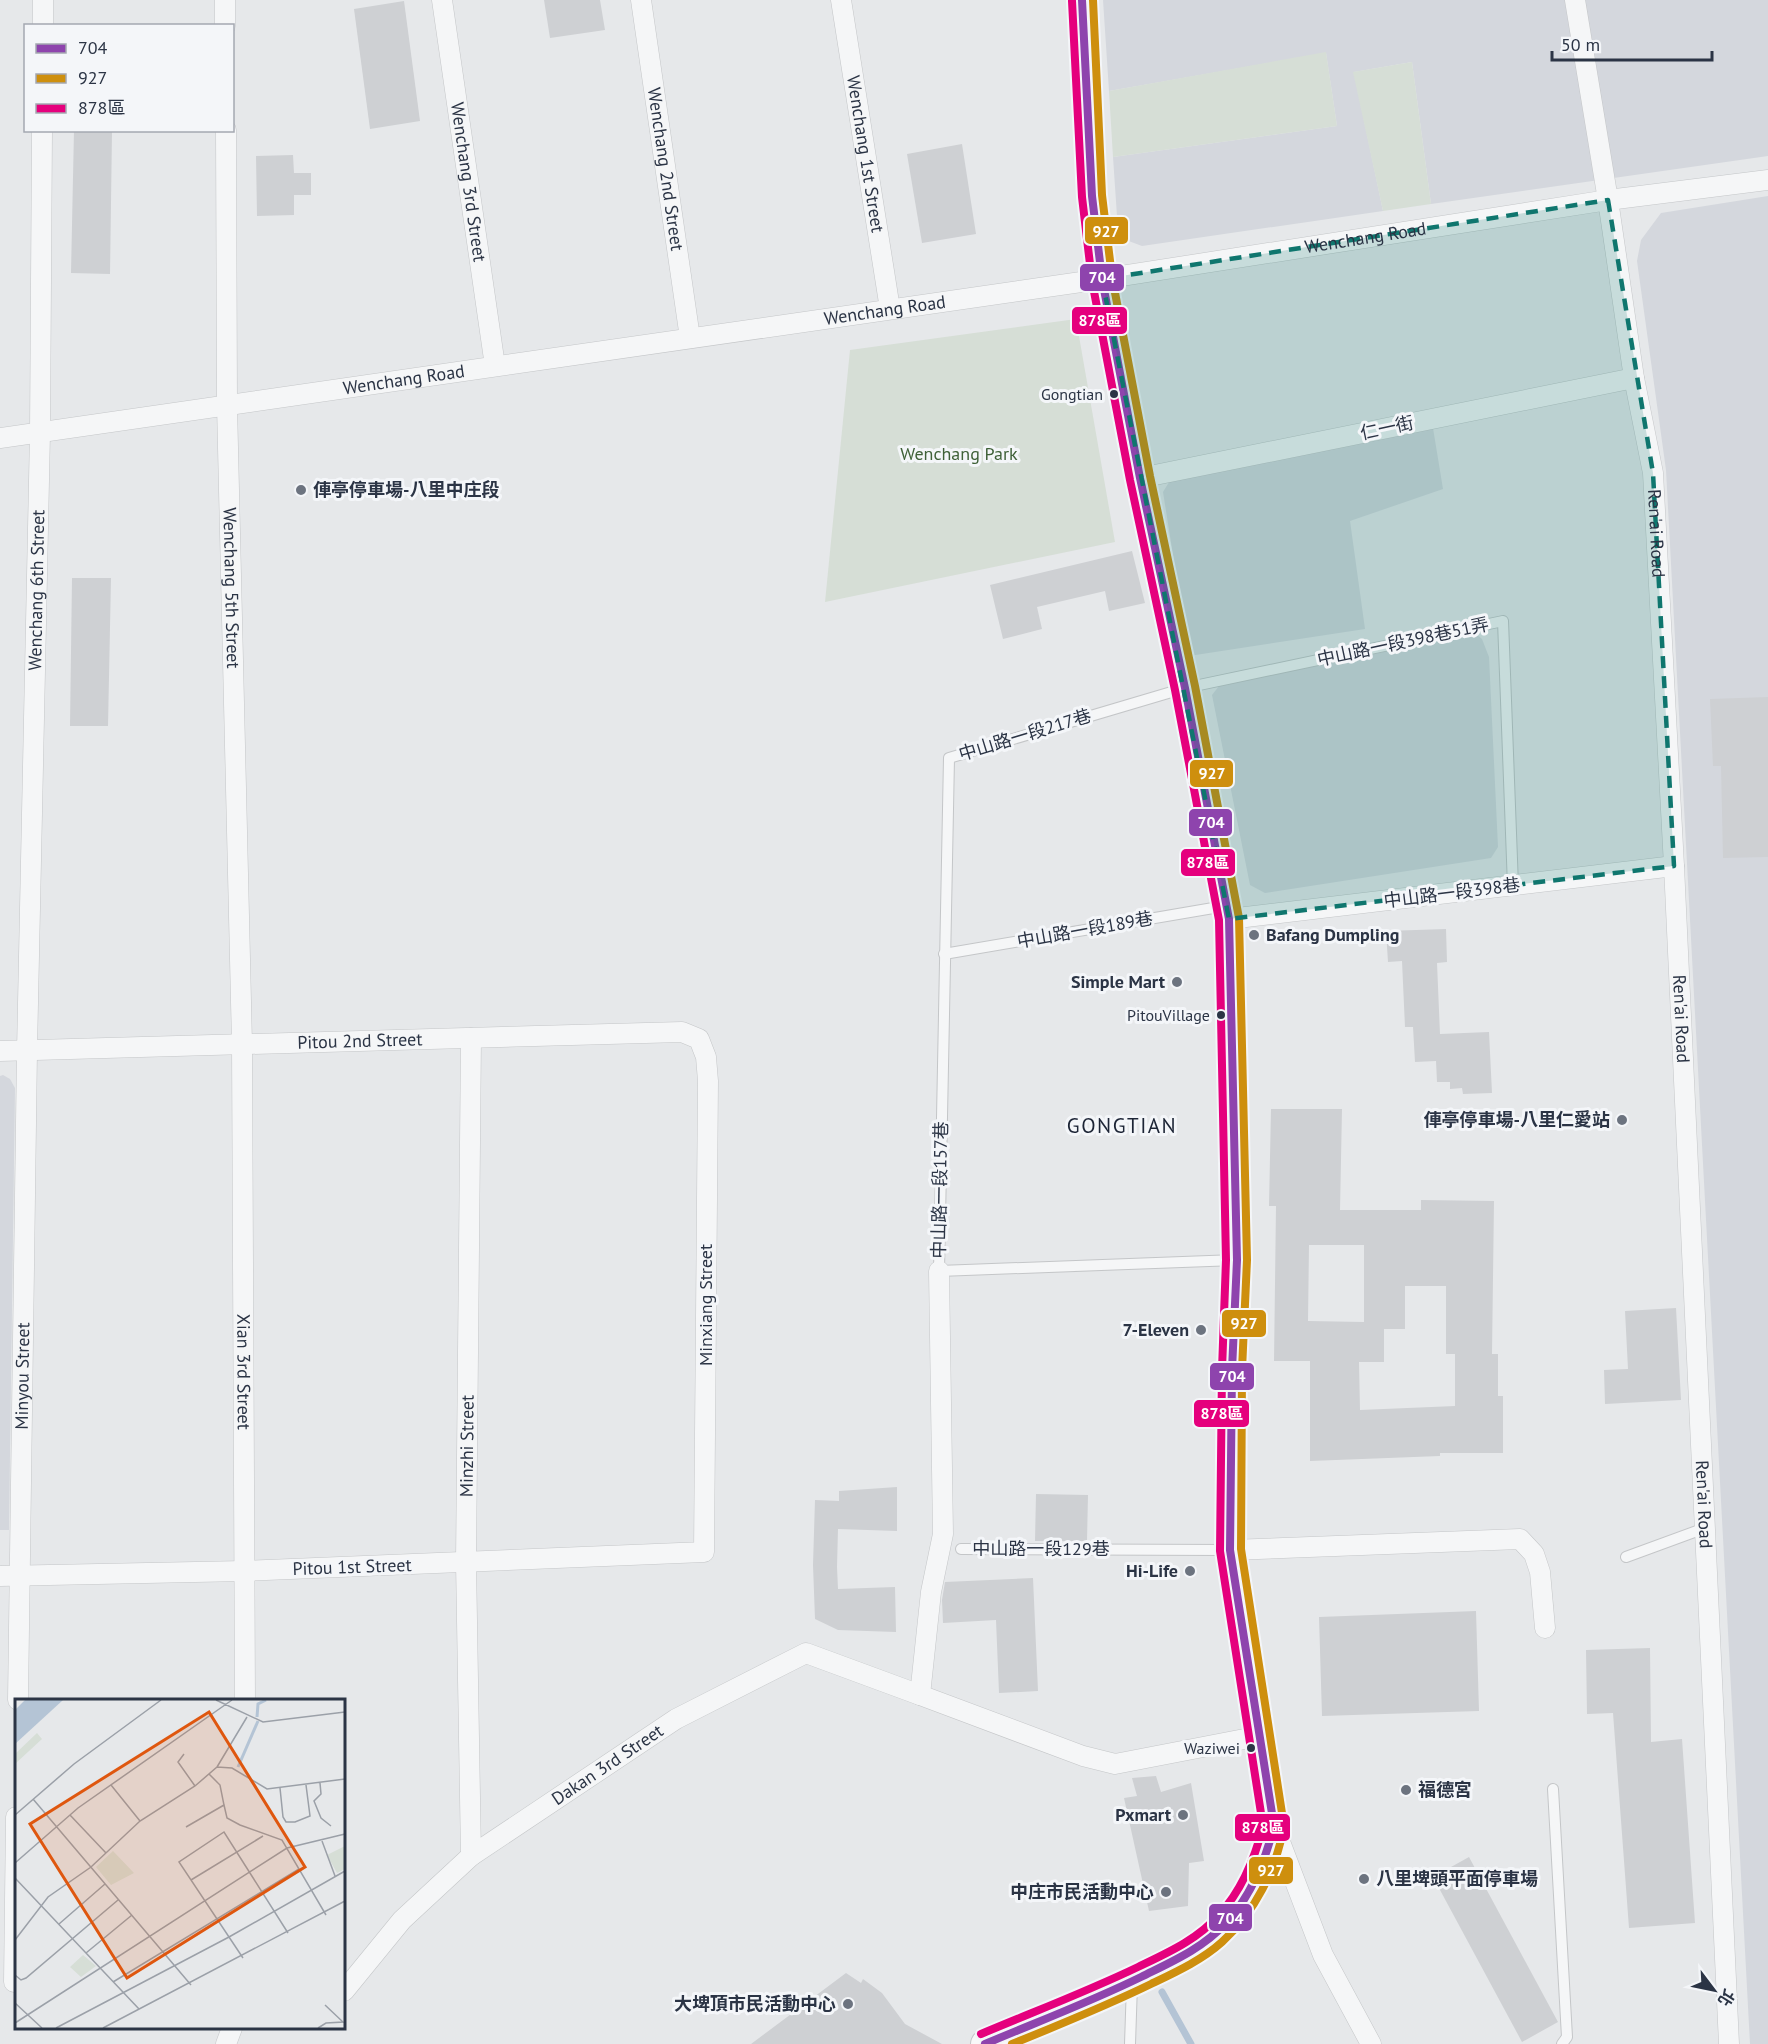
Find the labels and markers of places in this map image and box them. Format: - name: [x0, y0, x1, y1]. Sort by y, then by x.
- place label: Gongtian: [1041, 384, 1103, 404]
- marker: Gongtian: [1108, 388, 1120, 400]
- place label: 俥亭停車場-八里中庄段: [313, 478, 499, 501]
- marker: 俥亭停車場-八里中庄段: [294, 483, 308, 497]
- place label: Bafang Dumpling: [1266, 923, 1399, 946]
- marker: Bafang Dumpling: [1247, 928, 1261, 942]
- place label: Simple Mart: [1071, 970, 1166, 993]
- marker: Simple Mart: [1170, 975, 1184, 989]
- place label: PitouVillage: [1127, 1005, 1210, 1025]
- marker: PitouVillage: [1215, 1009, 1227, 1021]
- place label: 俥亭停車場-八里仁愛站: [1424, 1108, 1610, 1131]
- marker: 俥亭停車場-八里仁愛站: [1615, 1113, 1629, 1127]
- place label: 7-Eleven: [1122, 1318, 1189, 1341]
- marker: 7-Eleven: [1194, 1323, 1208, 1337]
- place label: Hi-Life: [1126, 1559, 1178, 1582]
- marker: Hi-Life: [1183, 1564, 1197, 1578]
- place label: Waziwei: [1184, 1738, 1240, 1758]
- marker: Waziwei: [1245, 1742, 1257, 1754]
- place label: 福德宮: [1418, 1778, 1472, 1801]
- marker: 福德宮: [1399, 1783, 1413, 1797]
- place label: Pxmart: [1115, 1803, 1172, 1826]
- marker: Pxmart: [1176, 1808, 1190, 1822]
- place label: 八里埤頭平面停車場: [1376, 1867, 1538, 1890]
- marker: 八里埤頭平面停車場: [1357, 1872, 1371, 1886]
- place label: 中庄市民活動中心: [1010, 1880, 1154, 1903]
- marker: 中庄市民活動中心: [1159, 1885, 1173, 1899]
- place label: 大埤頂市民活動中心: [674, 1992, 836, 2015]
- marker: 大埤頂市民活動中心: [841, 1997, 855, 2011]

